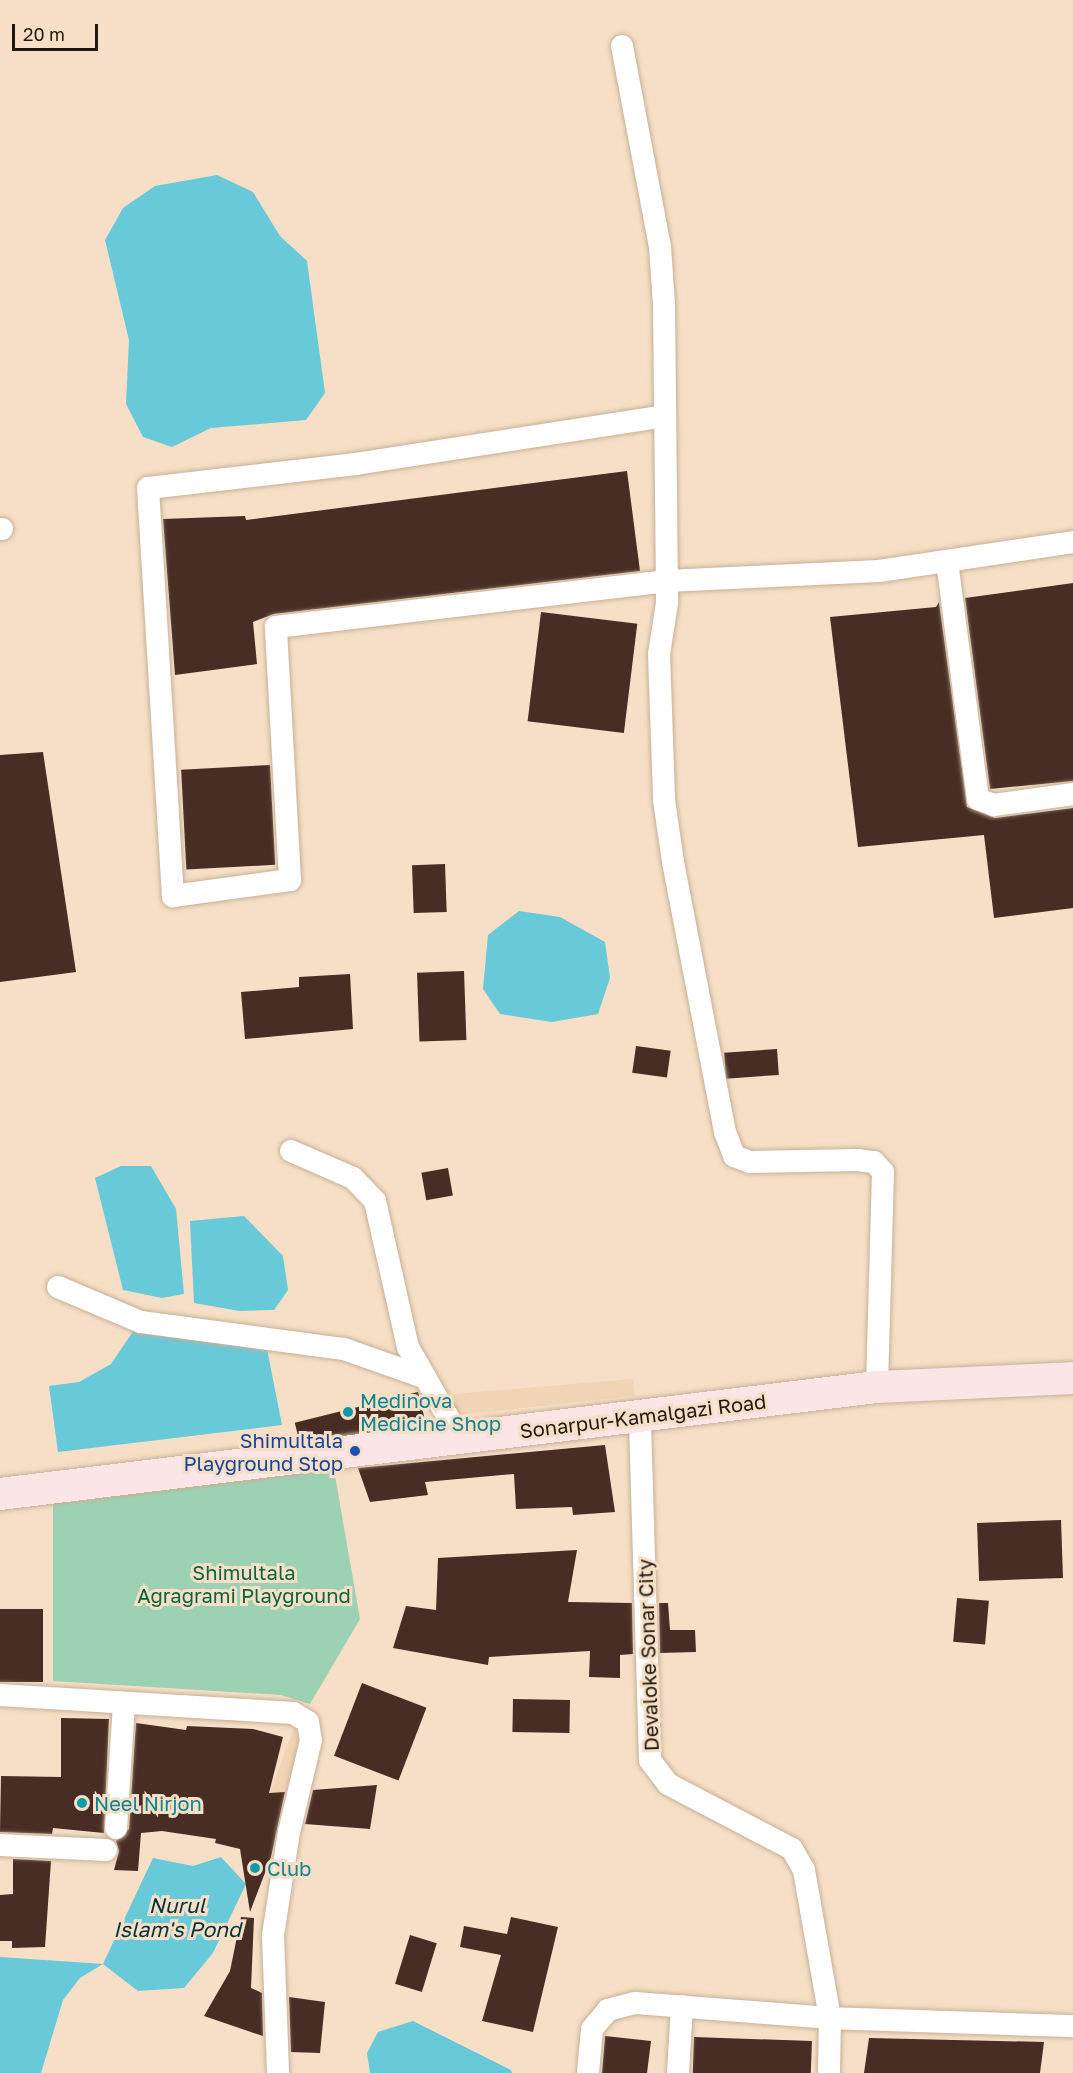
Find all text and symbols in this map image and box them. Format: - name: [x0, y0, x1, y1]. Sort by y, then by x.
- scale bar: [15, 12, 100, 50]
- text: 20 m: [23, 23, 65, 45]
- place label: Medinova Medicine Shop: [360, 1388, 501, 1435]
- street label: Sonarpur-Kamalgazi Road: [518, 1389, 768, 1443]
- marker: Medinova Medicine Shop: [341, 1405, 355, 1419]
- place label: Shimultala Playground Stop: [184, 1428, 343, 1475]
- marker: Shimultala Playground Stop: [348, 1444, 362, 1458]
- street label: Devaloke Sonar City: [633, 1558, 663, 1752]
- park label: Shimultala Agragrami Playground: [137, 1561, 351, 1608]
- place label: Neel Nirjon: [94, 1791, 202, 1815]
- marker: Neel Nirjon: [75, 1796, 89, 1810]
- place label: Club: [267, 1856, 311, 1880]
- marker: Club: [248, 1861, 262, 1875]
- water label: Nurul Islam's Pond: [113, 1892, 241, 1942]

